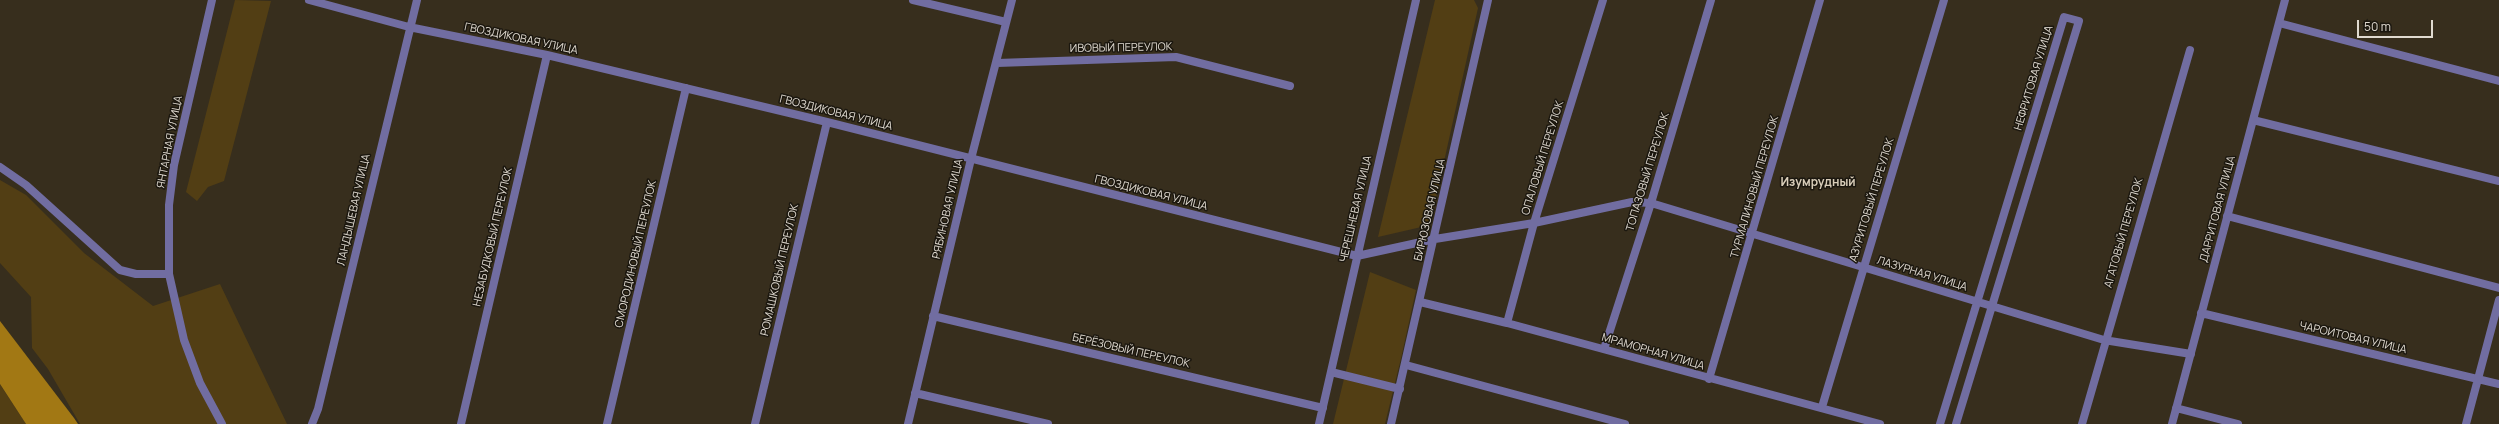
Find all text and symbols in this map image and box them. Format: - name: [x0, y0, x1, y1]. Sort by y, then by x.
- scale bar: [2359, 12, 2435, 38]
- text: 50 m: [2364, 18, 2391, 35]
- street label: ГВОЗДИКОВАЯ УЛИЦА: [463, 20, 579, 58]
- street label: НЕФРИТОВАЯ УЛИЦА: [2012, 24, 2056, 132]
- street label: ИВОВЫЙ ПЕРЕУЛОК: [1070, 41, 1172, 55]
- street label: ГВОЗДИКОВАЯ УЛИЦА: [778, 93, 894, 133]
- street label: ЯНТАРНАЯ УЛИЦА: [155, 95, 185, 189]
- street label: ОПАЛОВЫЙ ПЕРЕУЛОК: [1519, 99, 1567, 217]
- street label: ТОПАЗОВЫЙ ПЕРЕУЛОК: [1624, 111, 1672, 233]
- street label: ТУРМАЛИНОВЫЙ ПЕРЕУЛОК: [1728, 114, 1782, 260]
- street label: АЗУРИТОВЫЙ ПЕРЕУЛОК: [1847, 137, 1897, 263]
- street label: ЛАНДЫШЕВАЯ УЛИЦА: [335, 153, 373, 267]
- street label: ЧЕРЕШНЕВАЯ УЛИЦА: [1337, 154, 1375, 264]
- street label: ДАРРИТОВАЯ УЛИЦА: [2197, 154, 2239, 264]
- street label: РЯБИНОВАЯ УЛИЦА: [930, 158, 966, 260]
- street label: БИРЮЗОВАЯ УЛИЦА: [1412, 158, 1448, 262]
- street label: НЕЗАБУДКОВЫЙ ПЕРЕУЛОК: [471, 166, 515, 308]
- street label: ГВОЗДИКОВАЯ УЛИЦА: [1093, 173, 1209, 213]
- district label: Изумрудный: [1780, 176, 1856, 190]
- street label: АГАТОВЫЙ ПЕРЕУЛОК: [2102, 177, 2146, 289]
- street label: СМОРОДИНОВЫЙ ПЕРЕУЛОК: [613, 179, 659, 329]
- street label: РОМАШКОВЫЙ ПЕРЕУЛОК: [758, 203, 802, 337]
- street label: ЛАЗУРНАЯ УЛИЦА: [1875, 254, 1969, 294]
- street label: ЧАРОИТОВАЯ УЛИЦА: [2298, 319, 2408, 357]
- street label: БЕРЁЗОВЫЙ ПЕРЕУЛОК: [1071, 331, 1191, 371]
- street label: МРАМОРНАЯ УЛИЦА: [1600, 331, 1706, 373]

